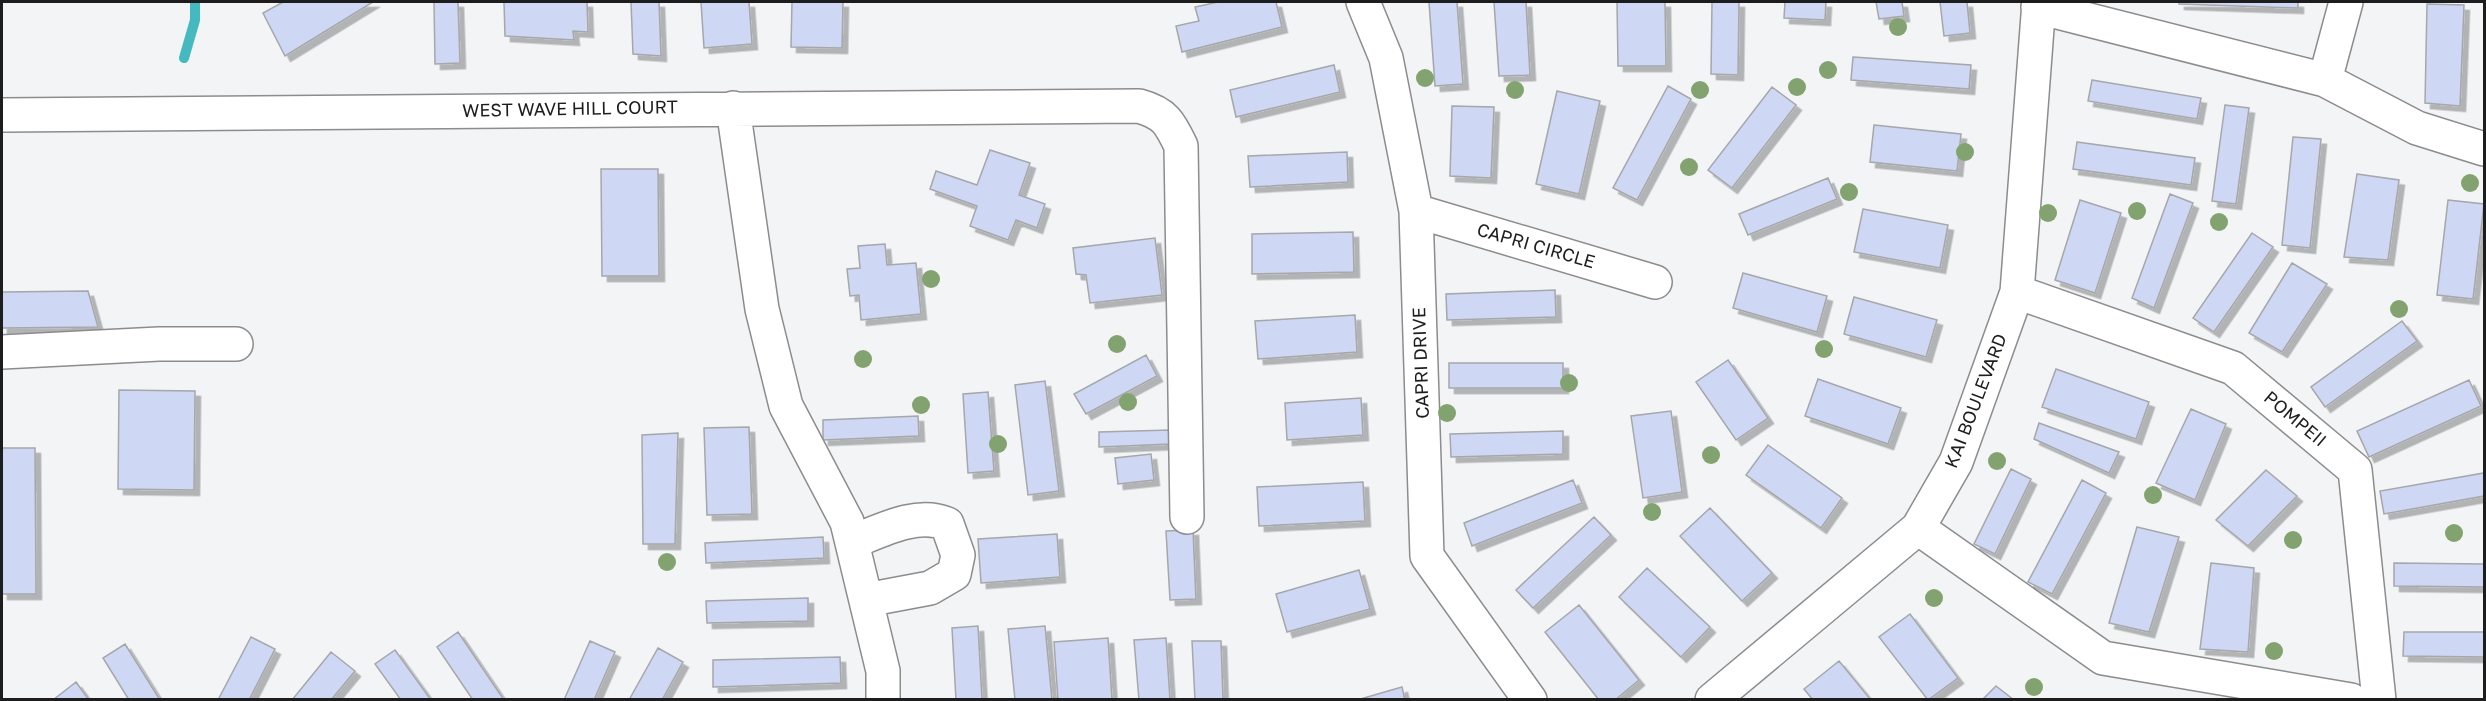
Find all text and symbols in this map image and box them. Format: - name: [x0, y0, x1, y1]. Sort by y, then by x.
- street label: WEST WAVE HILL COURT: [462, 95, 678, 121]
- street label: CAPRI CIRCLE: [1475, 218, 1598, 272]
- street label: CAPRI DRIVE: [1407, 307, 1433, 419]
- street label: KAI BOULEVARD: [1939, 330, 2011, 471]
- street label: POMPEII: [2260, 386, 2331, 451]

